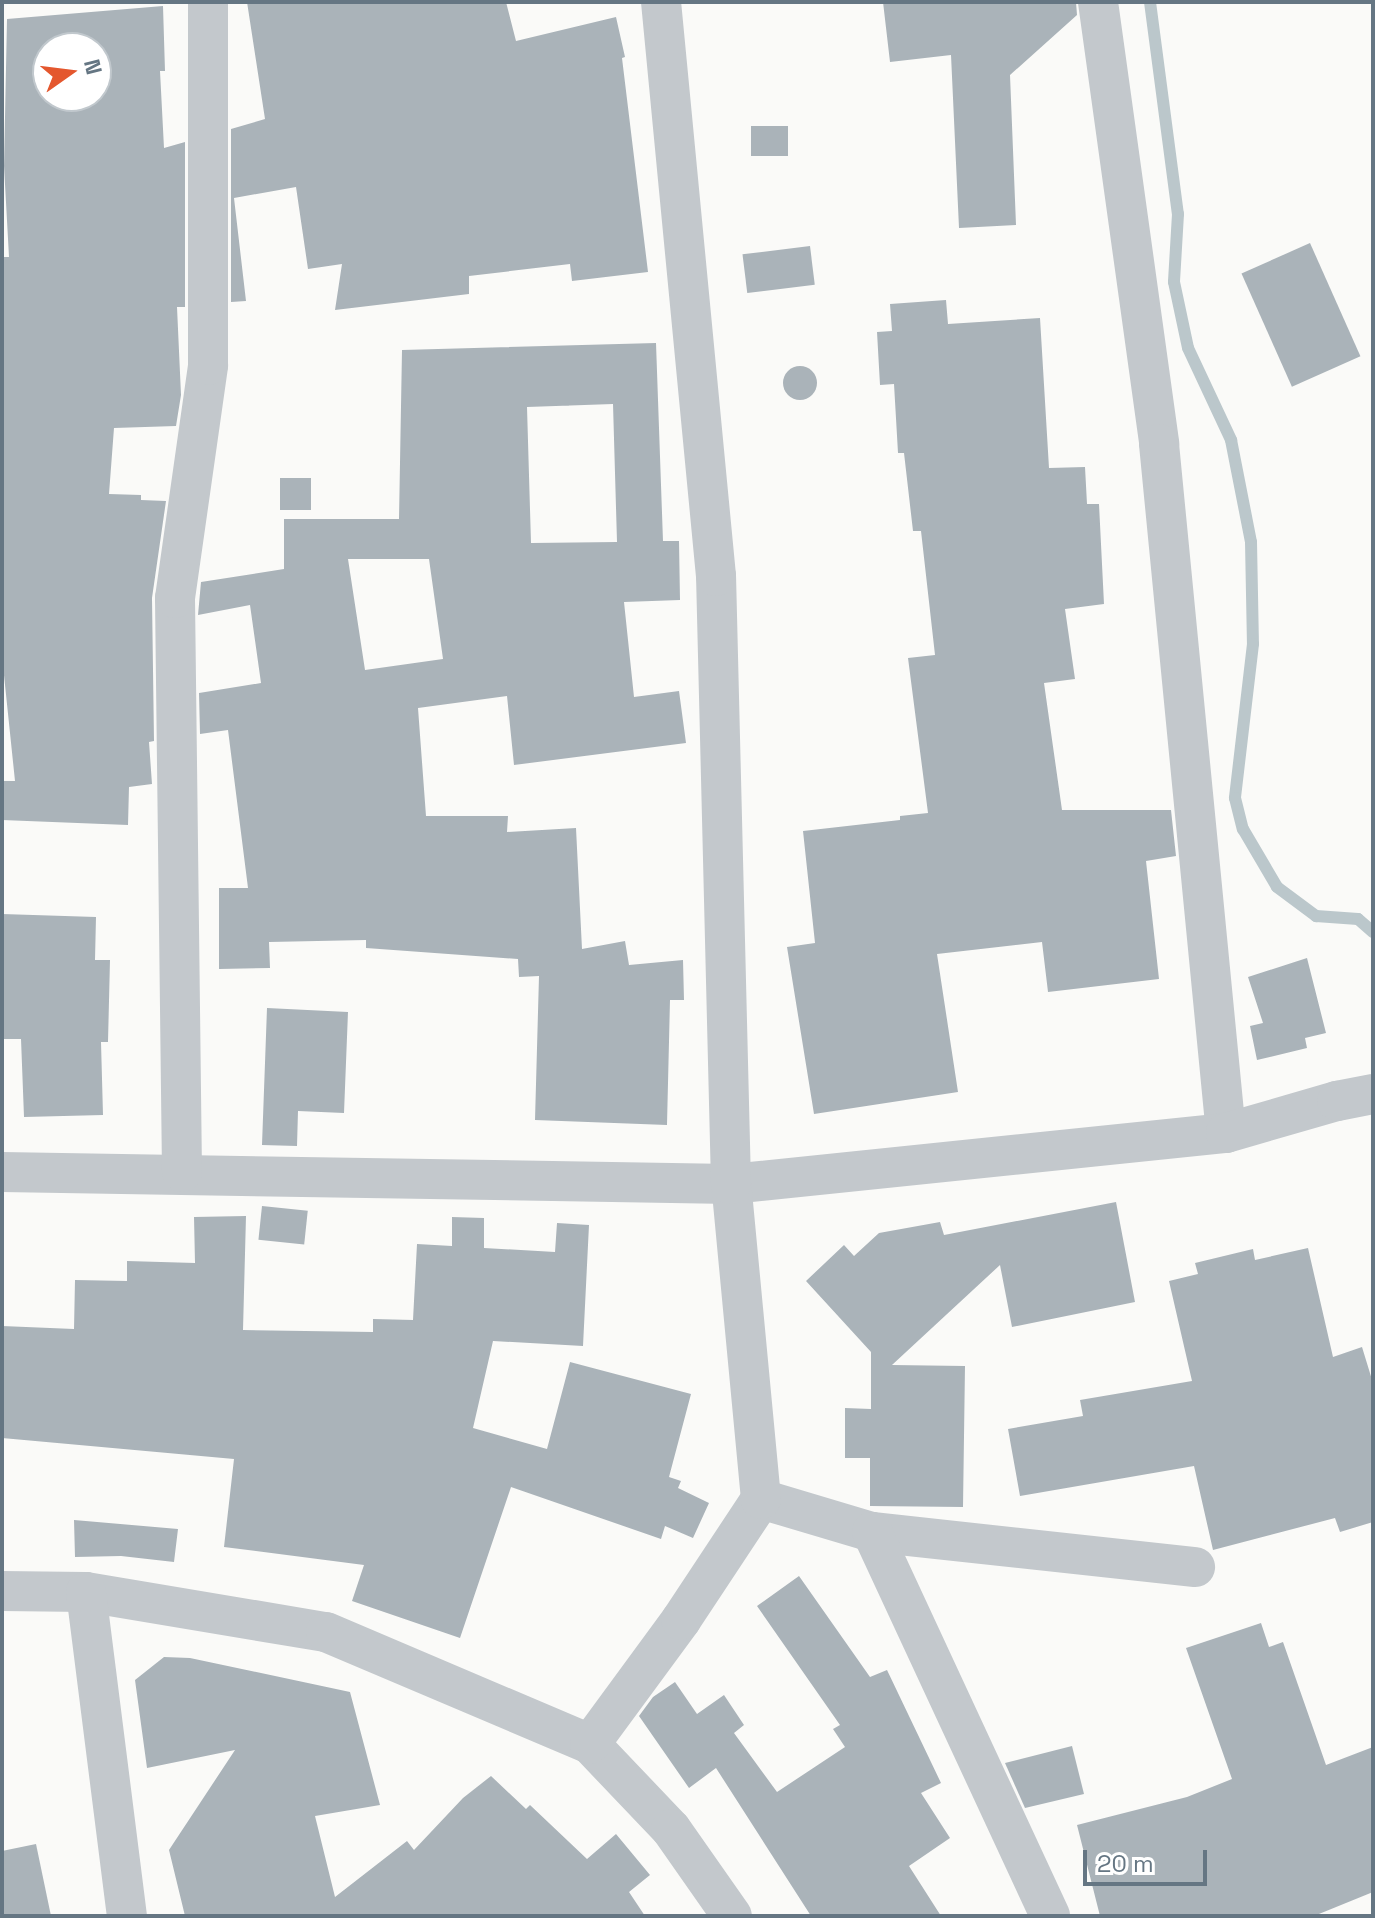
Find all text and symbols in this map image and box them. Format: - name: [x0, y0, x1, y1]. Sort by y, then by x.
- north arrow: [32, 32, 112, 112]
- text: N: [78, 56, 109, 77]
- scale bar: [1087, 1834, 1211, 1884]
- text: 20 m: [1097, 1848, 1154, 1879]

